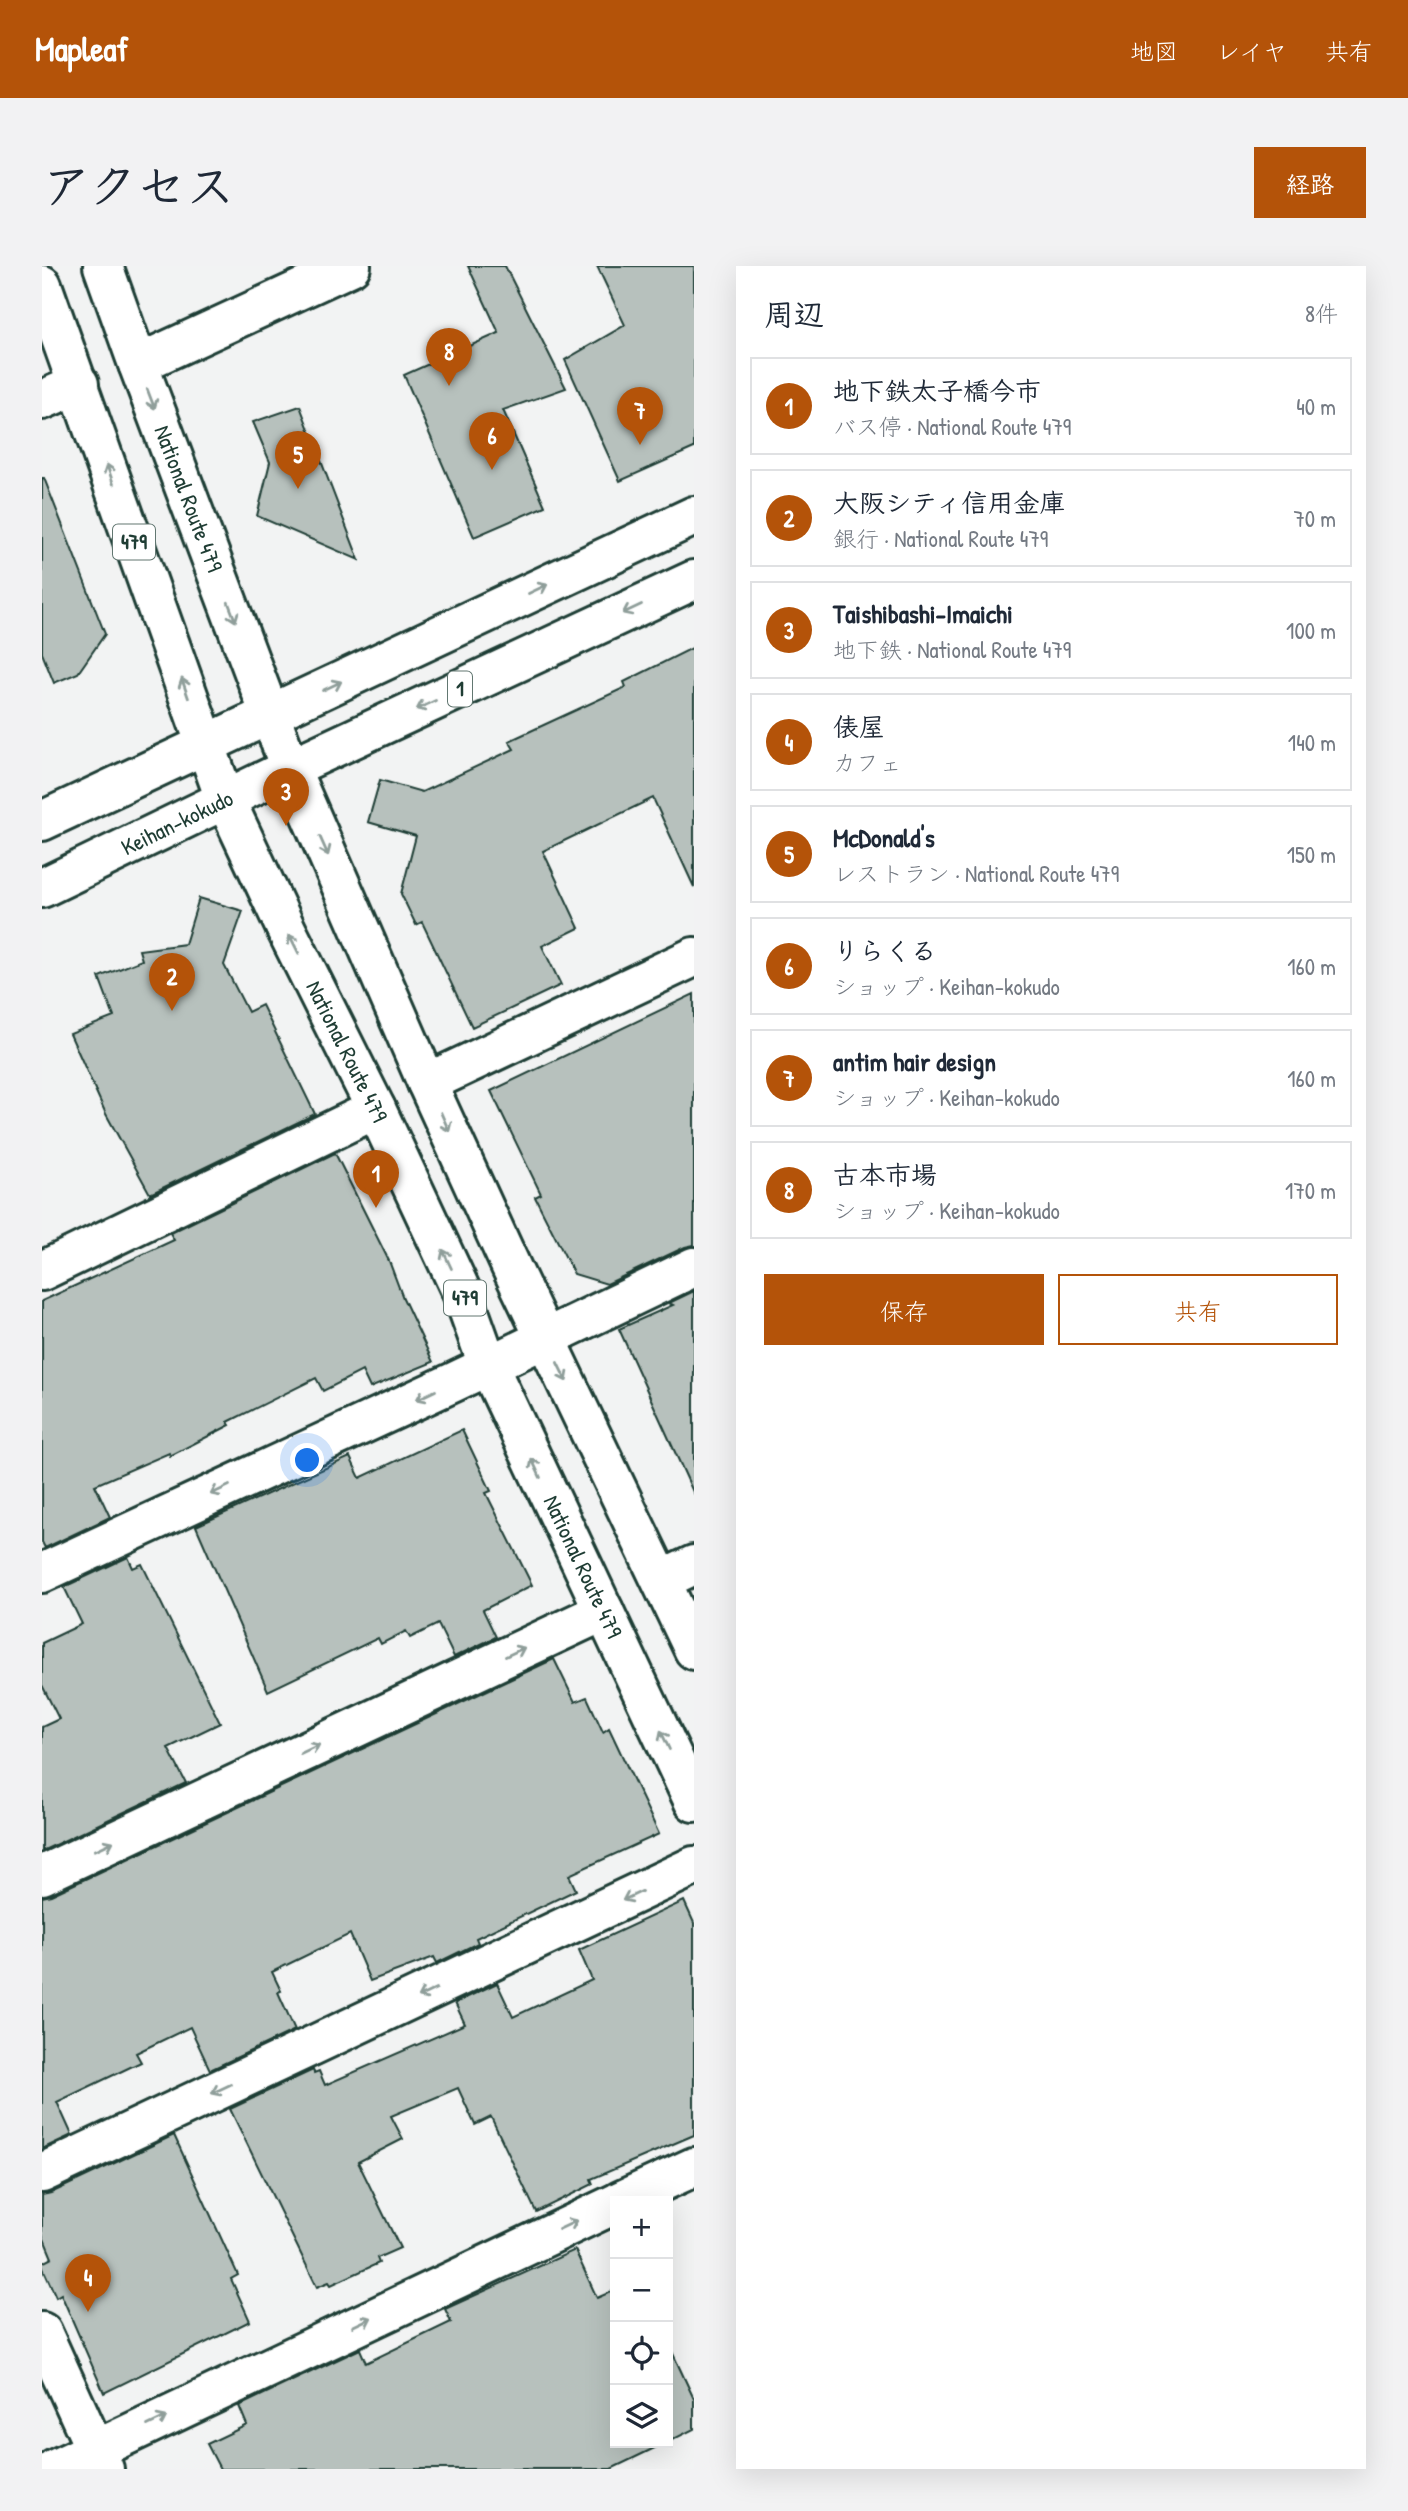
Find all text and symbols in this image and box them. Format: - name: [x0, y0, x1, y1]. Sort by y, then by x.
- text: Mapleaf: [35, 27, 128, 71]
- text: 地図: [1130, 35, 1178, 67]
- text: レイヤ: [1216, 35, 1287, 67]
- text: 共有: [1325, 35, 1373, 67]
- button: 経路: [1254, 147, 1366, 218]
- text: アクセス: [42, 152, 235, 218]
- text: 周辺: [764, 294, 824, 334]
- text: 8件: [1305, 298, 1338, 329]
- pin: 8: [426, 328, 472, 386]
- text: 地下鉄太子橋今市: [833, 373, 1041, 408]
- pin: 7: [617, 387, 663, 445]
- one-way arrow: [146, 388, 159, 410]
- text: 1: [785, 391, 793, 422]
- text: 40 m: [1296, 391, 1336, 422]
- text: バス停 · National Route 479: [833, 411, 1071, 442]
- pin: 6: [469, 412, 515, 470]
- street label: National Route 479: [147, 421, 231, 576]
- pin: 5: [275, 431, 321, 489]
- one-way arrow: [103, 463, 115, 485]
- text: 大阪シティ信用金庫: [833, 485, 1065, 520]
- text: 2: [784, 503, 794, 534]
- text: 70 m: [1293, 503, 1336, 534]
- text: 銀行 · National Route 479: [833, 523, 1048, 554]
- road number: 479: [113, 524, 155, 560]
- one-way arrow: [527, 582, 548, 596]
- text: Taishibashi-Imaichi: [833, 596, 1013, 631]
- one-way arrow: [227, 601, 239, 623]
- one-way arrow: [622, 603, 643, 616]
- text: 3: [784, 615, 794, 646]
- text: 100 m: [1286, 615, 1336, 646]
- text: 地下鉄 · National Route 479: [833, 634, 1071, 665]
- road number: 1: [448, 672, 472, 706]
- one-way arrow: [178, 678, 190, 700]
- one-way arrow: [321, 679, 342, 692]
- one-way arrow: [416, 699, 437, 712]
- text: 俵屋: [833, 709, 885, 744]
- text: 4: [785, 727, 793, 758]
- text: 140 m: [1288, 727, 1336, 758]
- text: カフェ: [833, 747, 902, 778]
- pin: 3: [263, 768, 309, 826]
- street label: Keihan-kokudo: [116, 782, 238, 862]
- text: McDonald's: [833, 820, 935, 855]
- one-way arrow: [318, 835, 331, 856]
- text: 5: [784, 839, 794, 870]
- text: 150 m: [1287, 839, 1336, 870]
- text: レストラン · National Route 479: [833, 858, 1119, 889]
- text: りらくる: [833, 933, 937, 968]
- one-way arrow: [286, 935, 300, 955]
- text: 6: [784, 951, 794, 982]
- text: 160 m: [1287, 951, 1336, 982]
- pin: 2: [149, 953, 195, 1011]
- text: ショップ · Keihan-kokudo: [833, 971, 1060, 1002]
- street label: National Route 479: [299, 975, 396, 1127]
- text: antim hair design: [833, 1044, 996, 1079]
- text: 7: [783, 1063, 795, 1094]
- text: 160 m: [1287, 1063, 1336, 1094]
- text: ショップ · Keihan-kokudo: [833, 1082, 1060, 1113]
- one-way arrow: [439, 1111, 452, 1132]
- pin: 1: [353, 1150, 399, 1208]
- text: 古本市場: [833, 1157, 937, 1192]
- text: 8: [784, 1175, 794, 1206]
- text: 170 m: [1285, 1175, 1336, 1206]
- text: ショップ · Keihan-kokudo: [833, 1195, 1060, 1226]
- one-way arrow: [440, 1249, 453, 1270]
- button: 保存: [764, 1274, 1044, 1345]
- button: 共有: [1058, 1274, 1338, 1345]
- road number: 479: [444, 1280, 486, 1316]
- one-way arrow: [555, 1361, 569, 1382]
- one-way arrow: [416, 1389, 437, 1402]
- your location: [290, 1443, 324, 1477]
- one-way arrow: [529, 1458, 543, 1479]
- one-way arrow: [210, 1484, 231, 1498]
- street label: National Route 479: [537, 1490, 630, 1643]
- one-way arrow: [504, 1645, 525, 1658]
- one-way arrow: [658, 1730, 671, 1751]
- one-way arrow: [298, 1742, 320, 1755]
- one-way arrow: [93, 1839, 114, 1852]
- one-way arrow: [622, 1890, 644, 1903]
- one-way arrow: [416, 1987, 437, 2000]
- one-way arrow: [211, 2083, 232, 2097]
- map controls: [610, 2196, 673, 2448]
- button: +: [610, 2196, 673, 2259]
- one-way arrow: [557, 2218, 578, 2232]
- pin: 4: [65, 2254, 111, 2312]
- button: −: [610, 2259, 673, 2322]
- one-way arrow: [351, 2315, 372, 2329]
- button: locate: [610, 2322, 673, 2385]
- button: layers: [610, 2385, 673, 2448]
- one-way arrow: [146, 2413, 167, 2427]

